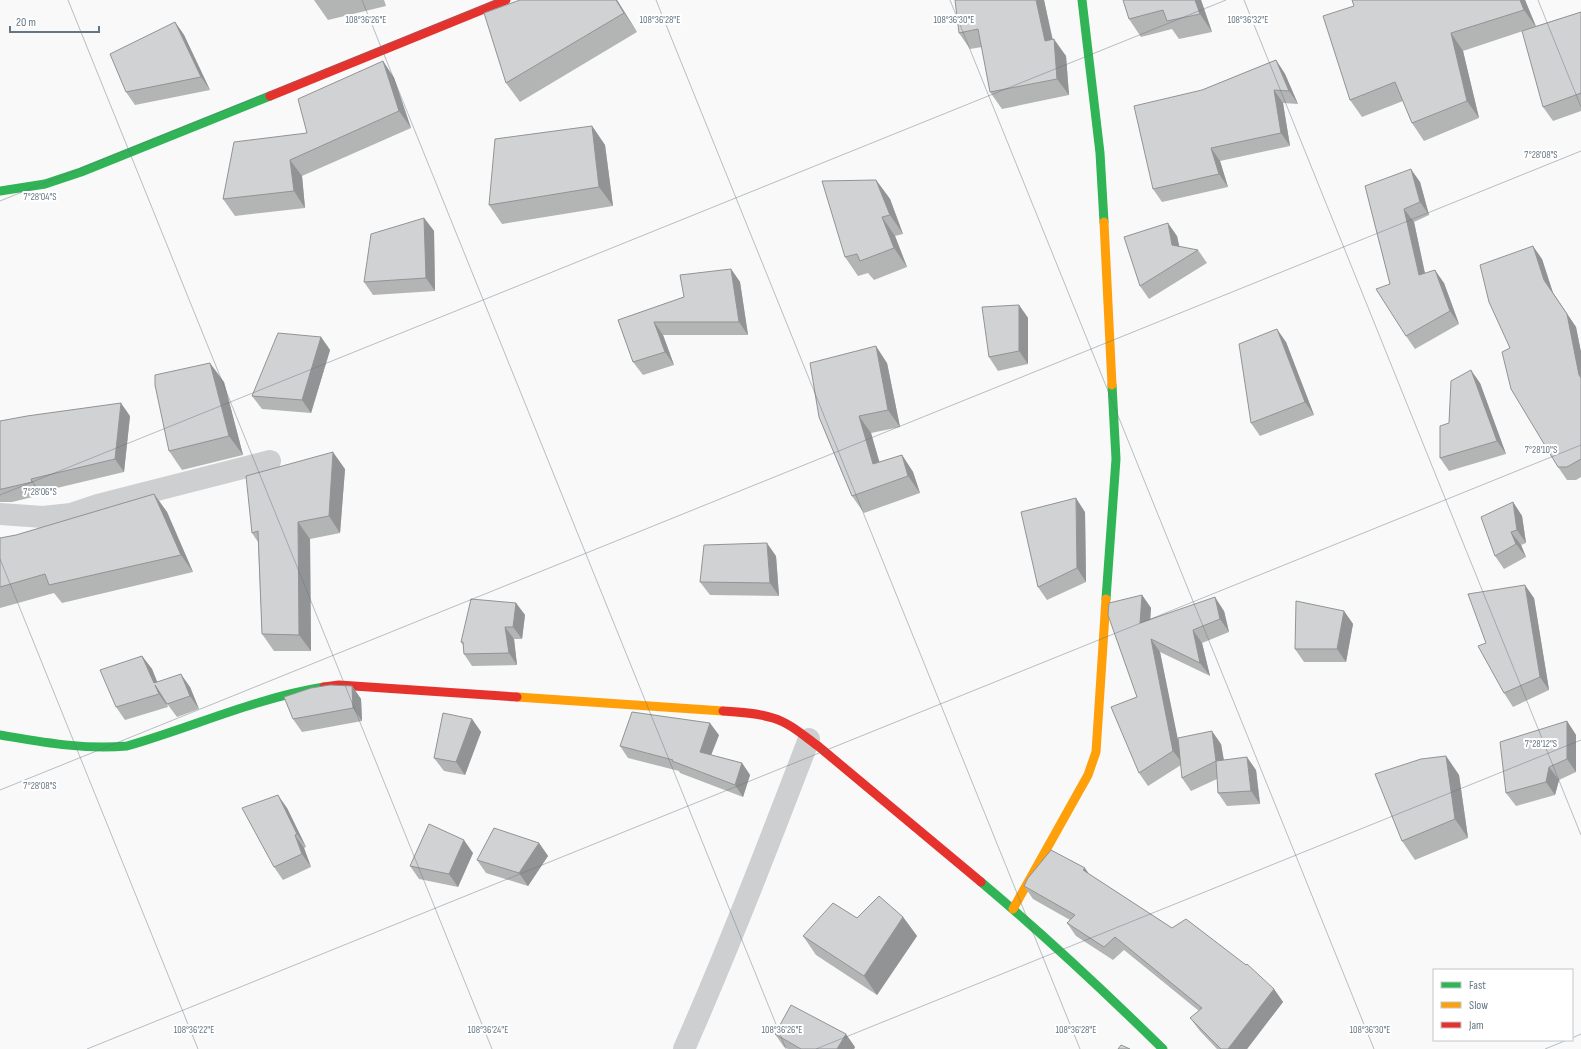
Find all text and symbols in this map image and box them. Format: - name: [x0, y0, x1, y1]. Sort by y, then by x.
- scale bar: [10, 8, 99, 34]
- text: 108°36'26"E: [346, 14, 386, 26]
- text: 108°36'28"E: [640, 14, 680, 26]
- text: 108°36'30"E: [934, 14, 975, 26]
- text: 108°36'32"E: [1228, 14, 1268, 26]
- text: 20 m: [16, 15, 36, 30]
- text: 7°28'08"S: [1524, 149, 1558, 161]
- text: 7°28'04"S: [23, 191, 57, 203]
- text: 7°28'10"S: [1525, 444, 1557, 456]
- text: 7°28'06"S: [23, 486, 57, 498]
- text: 7°28'12"S: [1525, 738, 1557, 750]
- text: 7°28'08"S: [23, 780, 57, 792]
- legend: [1433, 969, 1573, 1041]
- text: Fast: [1469, 978, 1486, 993]
- text: Slow: [1469, 998, 1488, 1013]
- text: Jam: [1468, 1018, 1484, 1033]
- text: 108°36'22"E: [174, 1024, 214, 1036]
- text: 108°36'24"E: [468, 1024, 508, 1036]
- text: 108°36'26"E: [762, 1024, 802, 1036]
- text: 108°36'28"E: [1056, 1024, 1096, 1036]
- text: 108°36'30"E: [1350, 1024, 1391, 1036]

